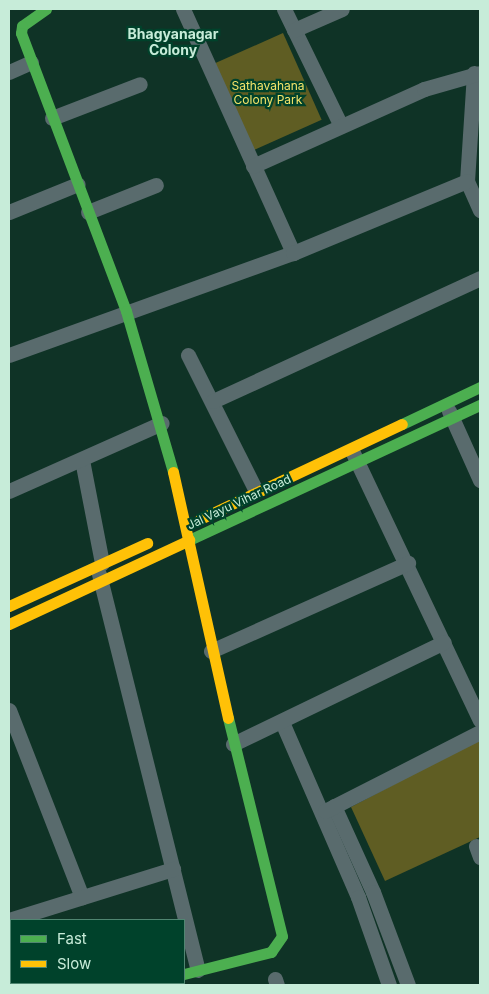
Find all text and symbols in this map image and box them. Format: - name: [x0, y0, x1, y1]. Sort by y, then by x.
- district label: Bhagyanagar Colony: [128, 26, 218, 58]
- park label: Sathavahana Colony Park: [231, 79, 305, 107]
- street label: Jal Vayu Vihar Road: [185, 472, 293, 532]
- legend: [10, 919, 185, 984]
- text: Fast: [57, 929, 87, 948]
- text: Slow: [57, 954, 91, 973]

